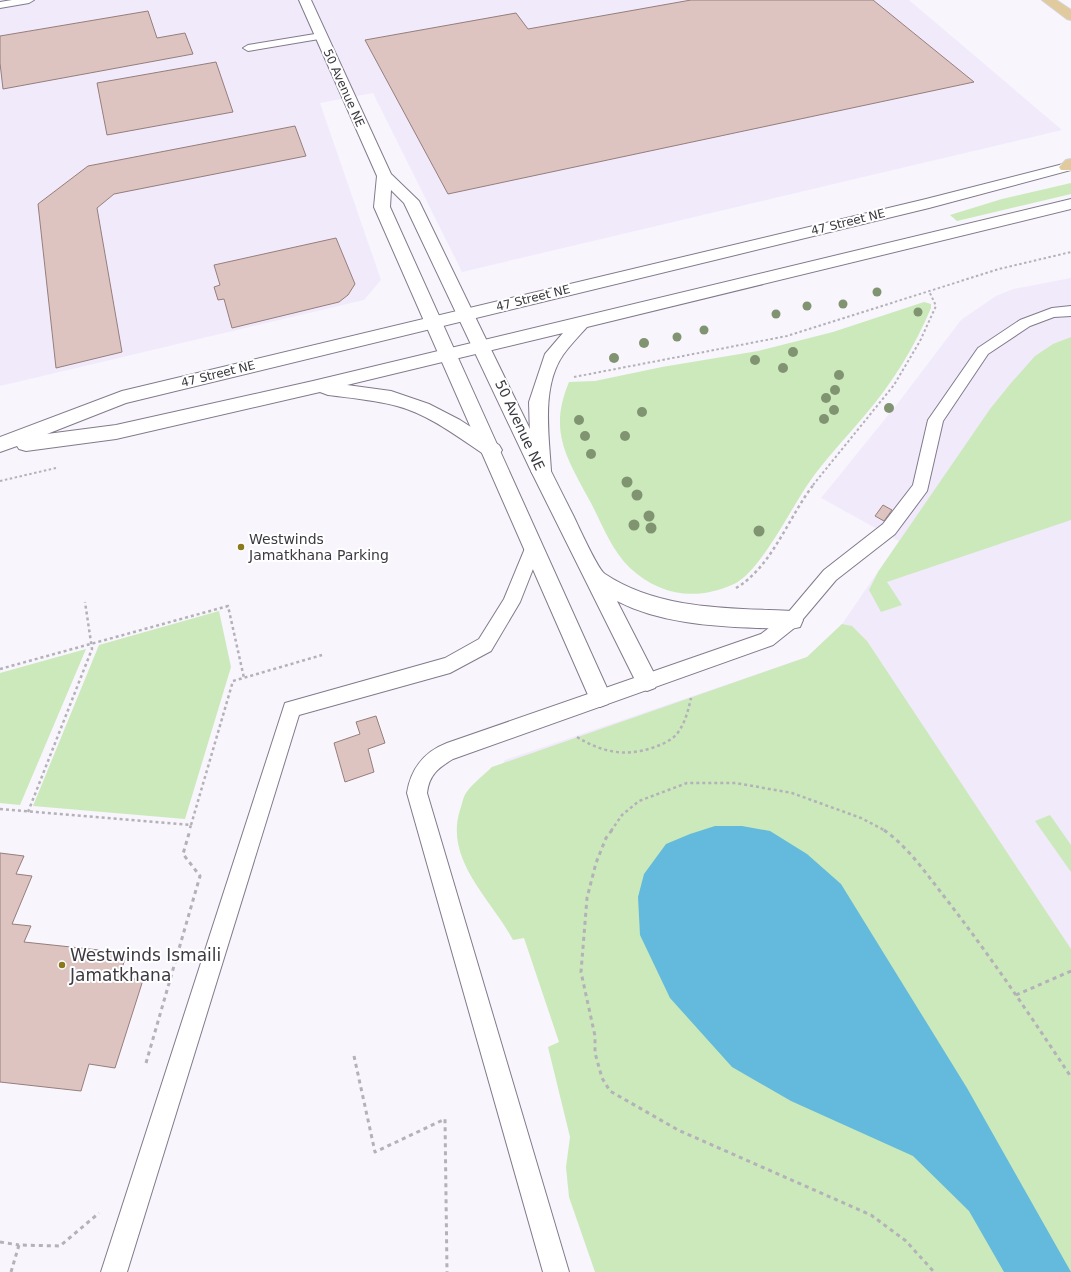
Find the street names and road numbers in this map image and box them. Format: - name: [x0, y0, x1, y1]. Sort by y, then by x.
- street label: 50 Avenue NE: [321, 47, 367, 129]
- street label: 47 Street NE: [809, 206, 887, 238]
- street label: 47 Street NE: [494, 282, 572, 314]
- street label: 47 Street NE: [179, 358, 257, 390]
- street label: 50 Avenue NE: [492, 377, 548, 473]

